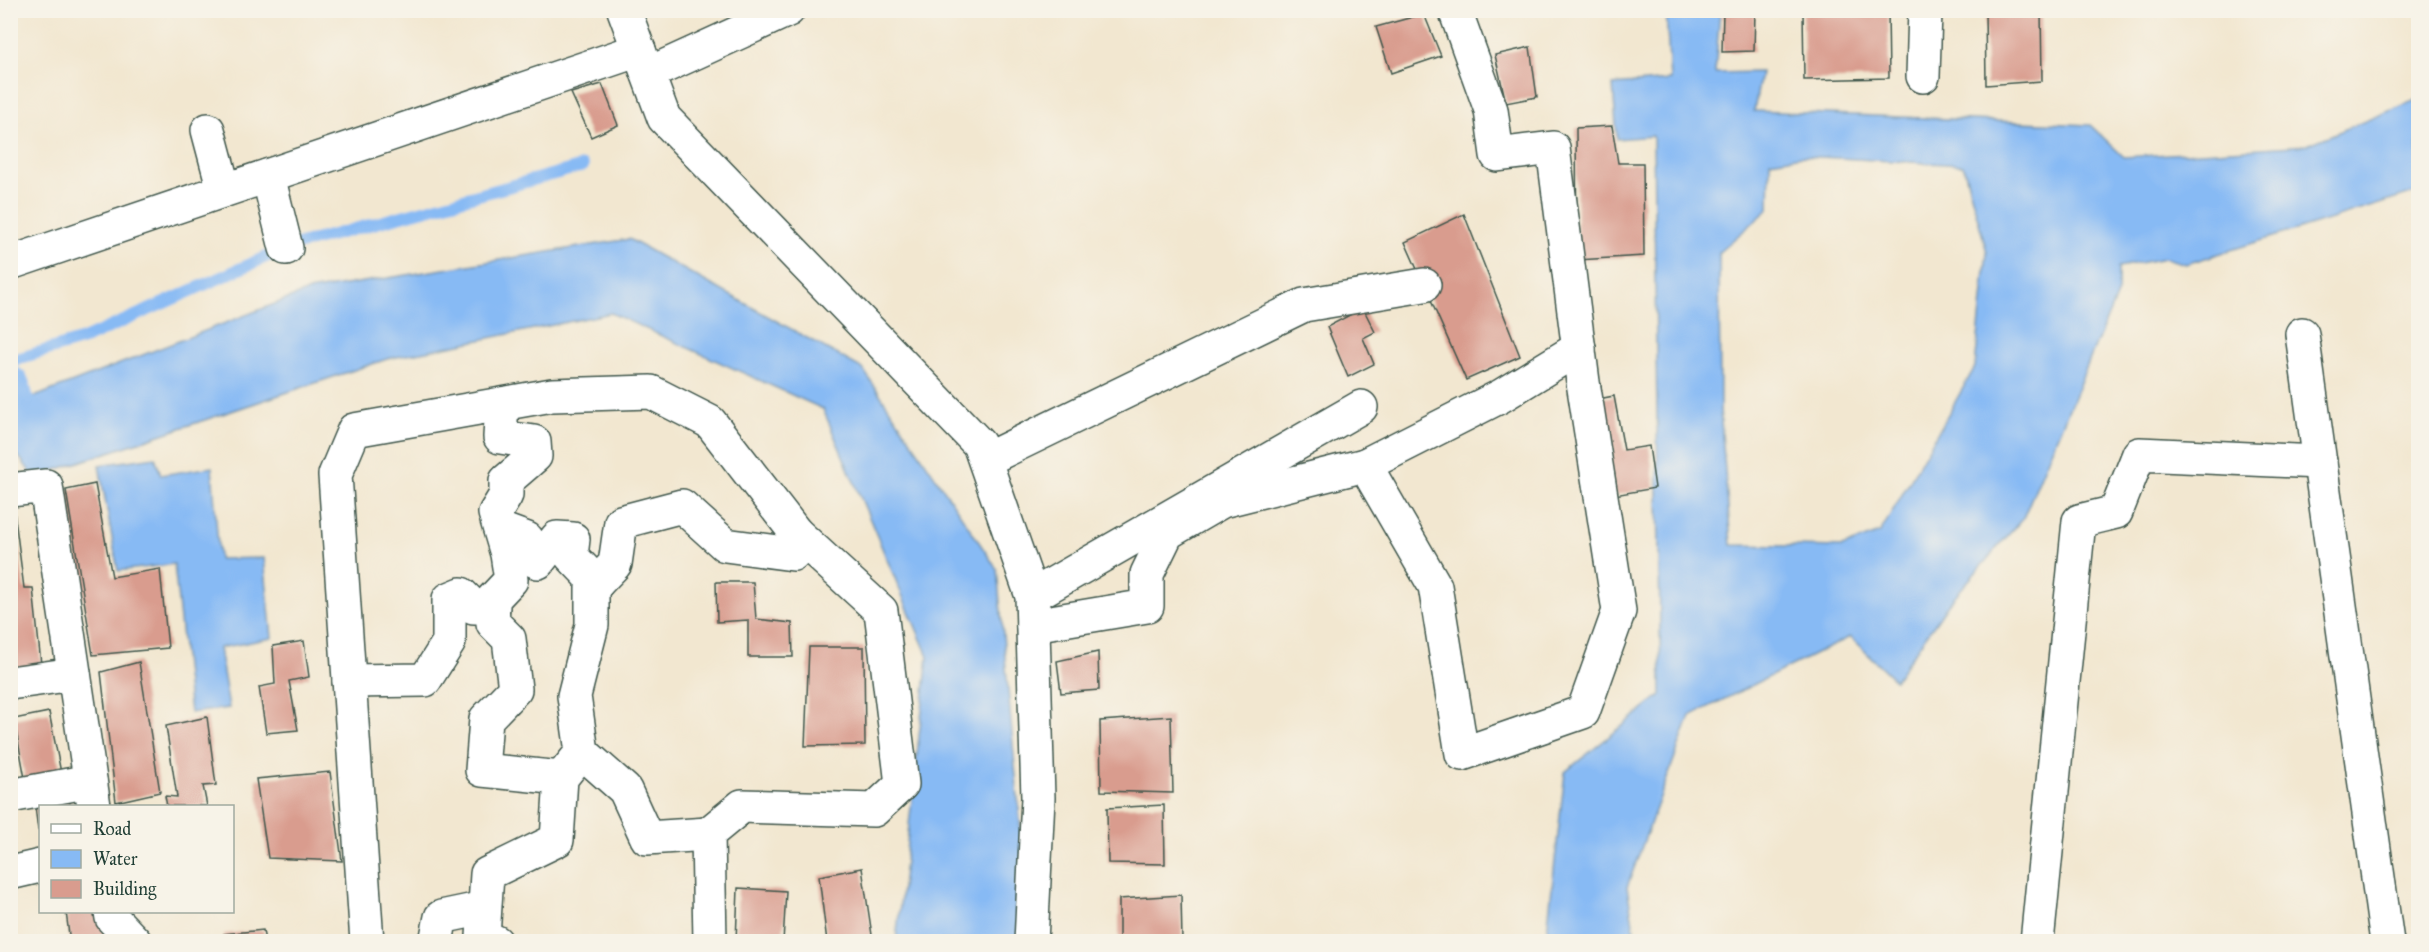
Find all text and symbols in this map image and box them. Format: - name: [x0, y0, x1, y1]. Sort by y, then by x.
- legend: [39, 805, 234, 913]
- text: Road: [93, 818, 131, 840]
- text: Water: [93, 848, 138, 870]
- text: Building: [93, 878, 157, 901]

